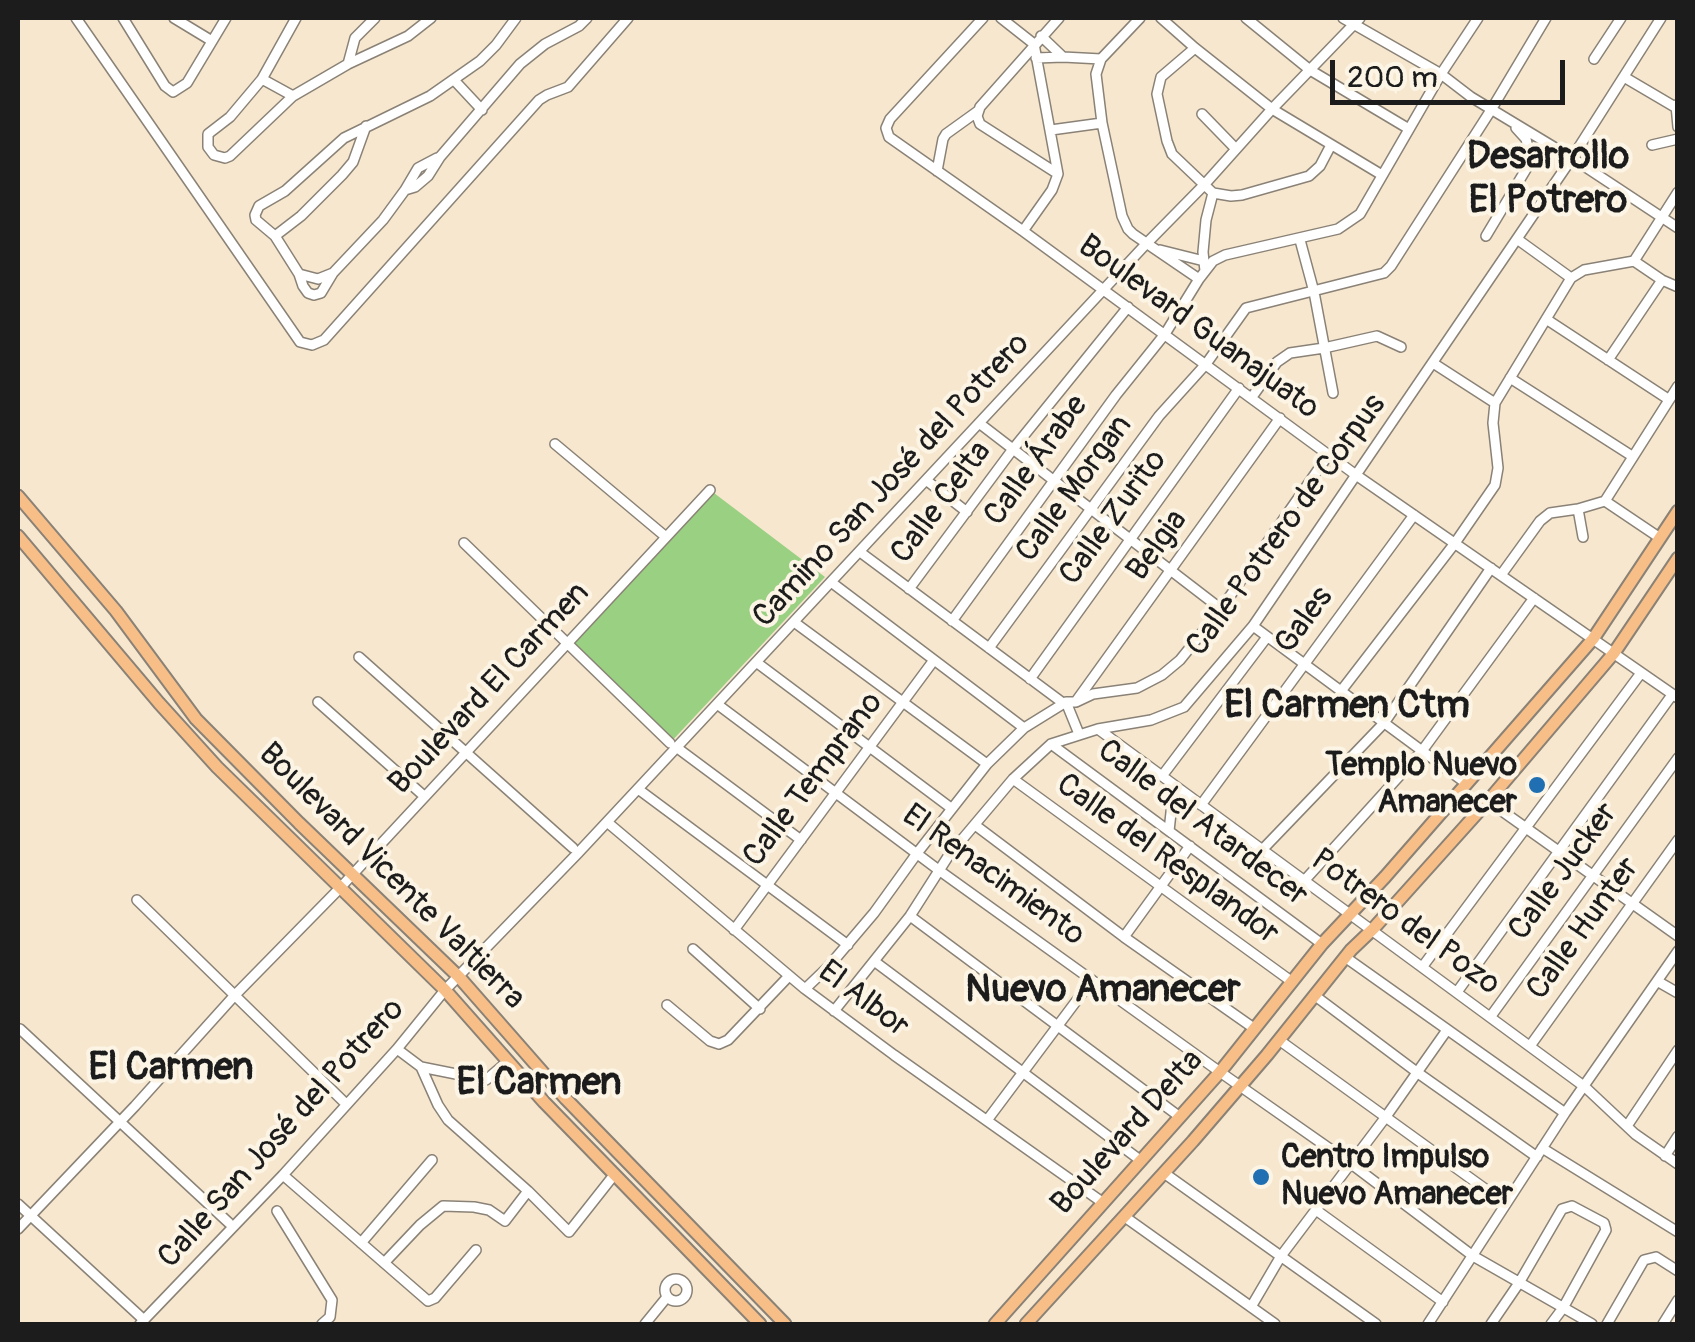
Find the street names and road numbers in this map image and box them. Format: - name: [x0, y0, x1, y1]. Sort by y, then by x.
- street label: Boulevard Guanajuato: [1070, 228, 1326, 428]
- street label: Camino San José del Potrero: [746, 326, 1038, 636]
- street label: Calle Árabe: [977, 388, 1097, 534]
- street label: Calle Potrero de Corpus: [1179, 388, 1395, 664]
- street label: Calle Morgan: [1009, 408, 1141, 570]
- street label: Calle Celta: [883, 434, 1001, 572]
- street label: Calle Zurito: [1052, 443, 1176, 593]
- street label: Belgia: [1119, 503, 1197, 589]
- street label: Boulevard El Carmen: [382, 575, 598, 803]
- street label: Gales: [1268, 580, 1342, 662]
- street label: Calle Temprano: [736, 685, 892, 875]
- street label: Calle del Atardecer: [1089, 732, 1315, 916]
- street label: Boulevard Vicente Valtierra: [250, 736, 532, 1018]
- street label: Calle del Resplandor: [1048, 766, 1286, 954]
- street label: Calle Jucker: [1501, 796, 1627, 948]
- street label: El Renacimiento: [894, 797, 1092, 955]
- street label: Potrero del Pozo: [1303, 842, 1507, 1004]
- street label: Calle Hunter: [1519, 850, 1649, 1008]
- street label: El Albor: [810, 953, 916, 1047]
- street label: Calle San José del Potrero: [151, 991, 413, 1277]
- street label: Boulevard Delta: [1044, 1043, 1212, 1223]

